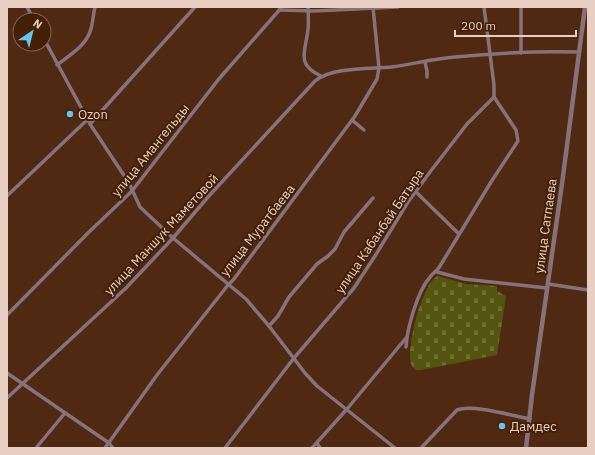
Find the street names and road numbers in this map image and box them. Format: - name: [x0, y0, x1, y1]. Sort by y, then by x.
- street label: улица Амангельды: [108, 100, 193, 200]
- street label: улица Кабанбай Батыра: [331, 166, 427, 297]
- street label: улица Маншук Маметовой: [101, 170, 222, 299]
- street label: улица Сатпаева: [530, 177, 561, 275]
- street label: улица Муратбаева: [216, 181, 299, 280]

